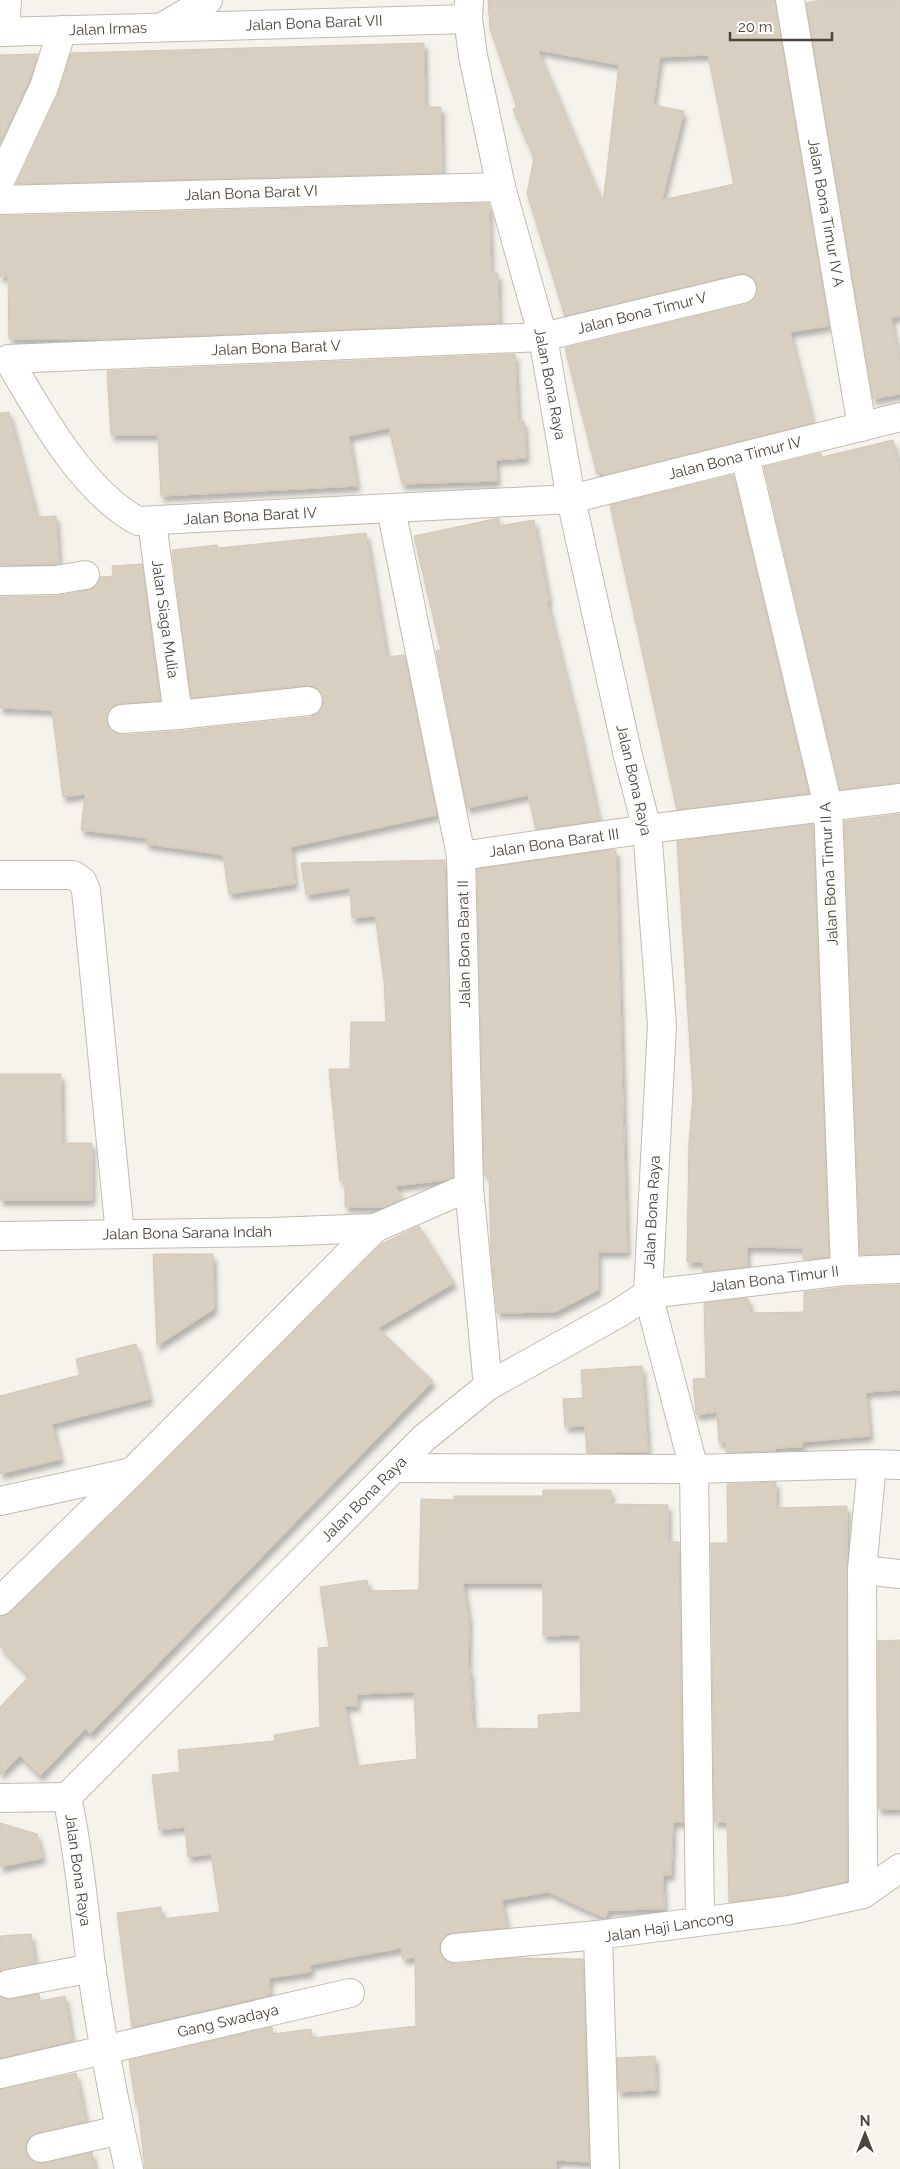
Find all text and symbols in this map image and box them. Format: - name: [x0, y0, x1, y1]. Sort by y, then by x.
- scale bar: [730, 10, 832, 42]
- street label: Jalan Bona Barat VII: [245, 12, 383, 34]
- text: 20 m: [738, 18, 773, 36]
- street label: Jalan Irmas: [69, 19, 147, 39]
- street label: Jalan Bona Timur IV A: [804, 138, 848, 288]
- street label: Jalan Bona Barat VI: [184, 182, 318, 204]
- street label: Jalan Bona Timur V: [575, 288, 709, 338]
- street label: Jalan Bona Raya: [530, 327, 570, 441]
- street label: Jalan Bona Barat V: [211, 337, 341, 359]
- street label: Jalan Bona Timur IV: [666, 433, 804, 483]
- street label: Jalan Bona Barat IV: [183, 504, 317, 528]
- street label: Jalan Siaga Mulia: [148, 559, 182, 679]
- street label: Jalan Bona Raya: [612, 723, 656, 837]
- street label: Jalan Bona Timur II A: [816, 802, 842, 946]
- street label: Jalan Bona Barat III: [488, 825, 620, 861]
- street label: Jalan Bona Barat II: [454, 880, 474, 1008]
- street label: Jalan Bona Raya: [640, 1155, 664, 1269]
- street label: Jalan Bona Sarana Indah: [102, 1223, 272, 1243]
- street label: Jalan Bona Timur II: [708, 1262, 840, 1296]
- street label: Jalan Bona Raya: [318, 1453, 410, 1545]
- street label: Jalan Bona Raya: [61, 1813, 95, 1927]
- street label: Jalan Haji Lancong: [603, 1908, 735, 1946]
- street label: Gang Swadaya: [176, 2001, 280, 2041]
- north arrow: [840, 2109, 890, 2159]
- text: N: [860, 2113, 870, 2129]

